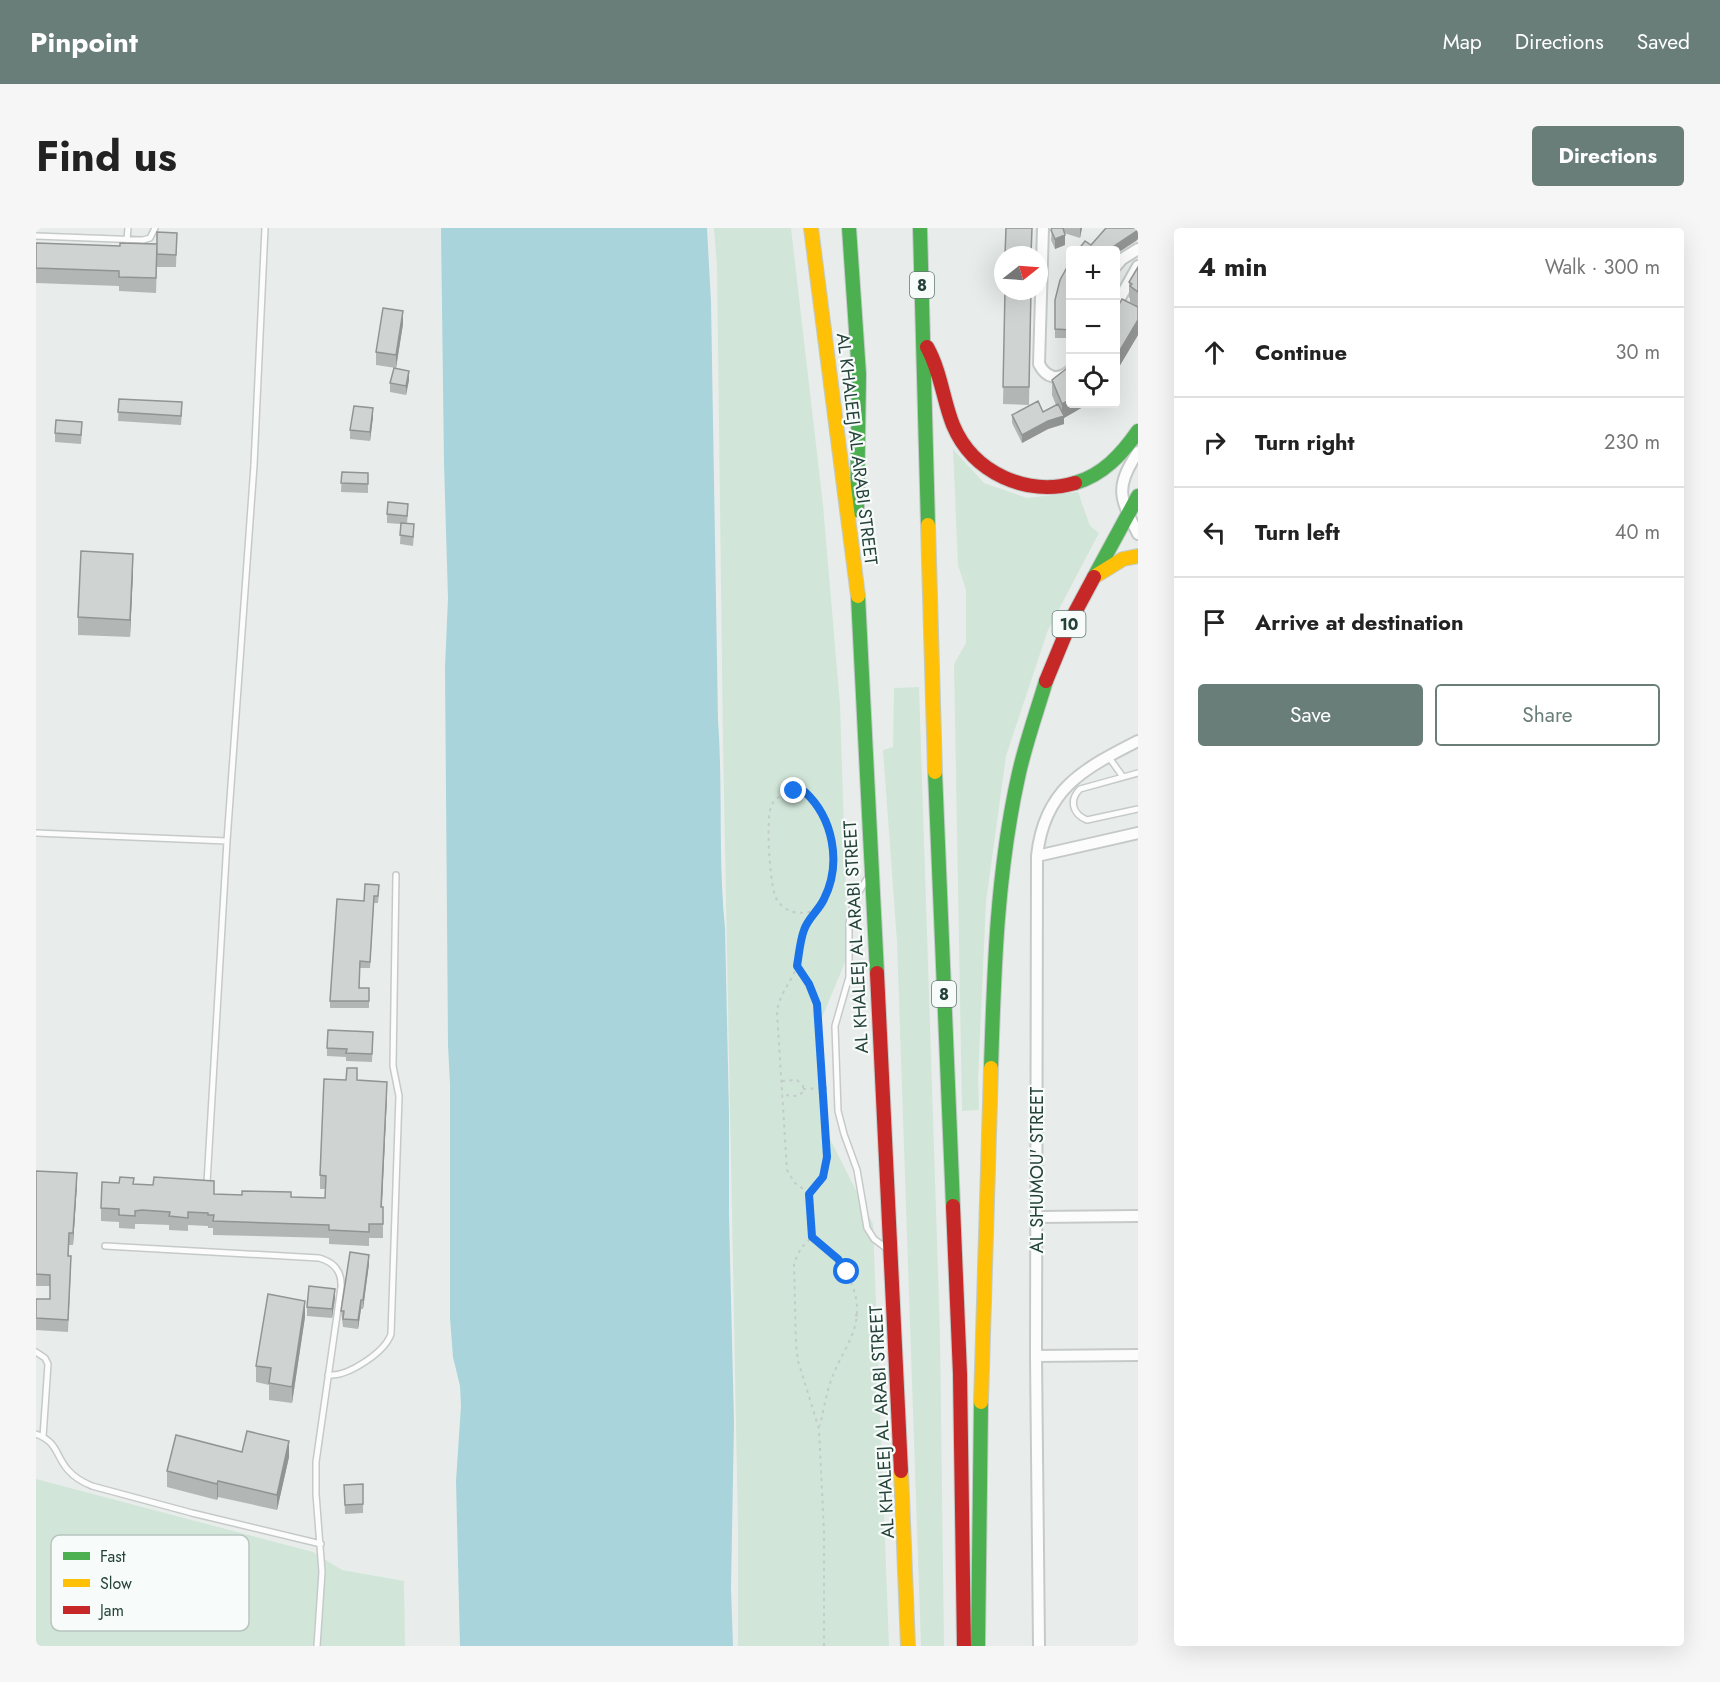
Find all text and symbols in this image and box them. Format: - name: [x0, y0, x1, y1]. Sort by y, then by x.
- text: Pinpoint: [30, 22, 138, 63]
- text: Map: [1443, 27, 1482, 57]
- text: Directions: [1515, 27, 1604, 57]
- text: Saved: [1637, 27, 1690, 57]
- text: Find us: [36, 126, 177, 187]
- button: Directions: [1532, 126, 1684, 186]
- north arrow: [994, 246, 1048, 300]
- map controls: [1066, 246, 1120, 408]
- button: +: [1066, 246, 1120, 300]
- text: 4 min: [1198, 248, 1267, 286]
- text: Walk · 300 m: [1545, 253, 1660, 282]
- road number: 8: [910, 272, 934, 298]
- button: −: [1066, 300, 1120, 354]
- street label: AL KHALEEJ AL ARABI STREET: [830, 332, 884, 567]
- icon: ahead: [1198, 336, 1231, 369]
- text: Continue: [1255, 336, 1347, 368]
- text: 30 m: [1615, 338, 1660, 367]
- button: locate: [1066, 354, 1120, 408]
- icon: right: [1198, 426, 1231, 459]
- text: Turn right: [1255, 426, 1355, 458]
- text: 230 m: [1604, 428, 1660, 457]
- icon: left: [1198, 516, 1231, 549]
- text: Turn left: [1255, 516, 1340, 548]
- text: 40 m: [1615, 518, 1660, 547]
- icon: arrive: [1198, 606, 1231, 639]
- text: Arrive at destination: [1255, 606, 1464, 638]
- road number: 10: [1052, 611, 1086, 637]
- button: Save: [1198, 684, 1423, 746]
- button: Share: [1435, 684, 1660, 746]
- route end: [780, 777, 806, 803]
- street label: AL KHALEEJ AL ARABI STREET: [837, 819, 875, 1054]
- road number: 8: [932, 981, 956, 1007]
- street label: AL SHUMOU' STREET: [1024, 1086, 1050, 1253]
- route start: [833, 1258, 859, 1284]
- street label: AL KHALEEJ AL ARABI STREET: [863, 1304, 901, 1539]
- legend: [51, 1535, 249, 1631]
- text: Fast: [100, 1545, 126, 1568]
- text: Slow: [100, 1572, 132, 1595]
- text: Jam: [98, 1599, 124, 1622]

